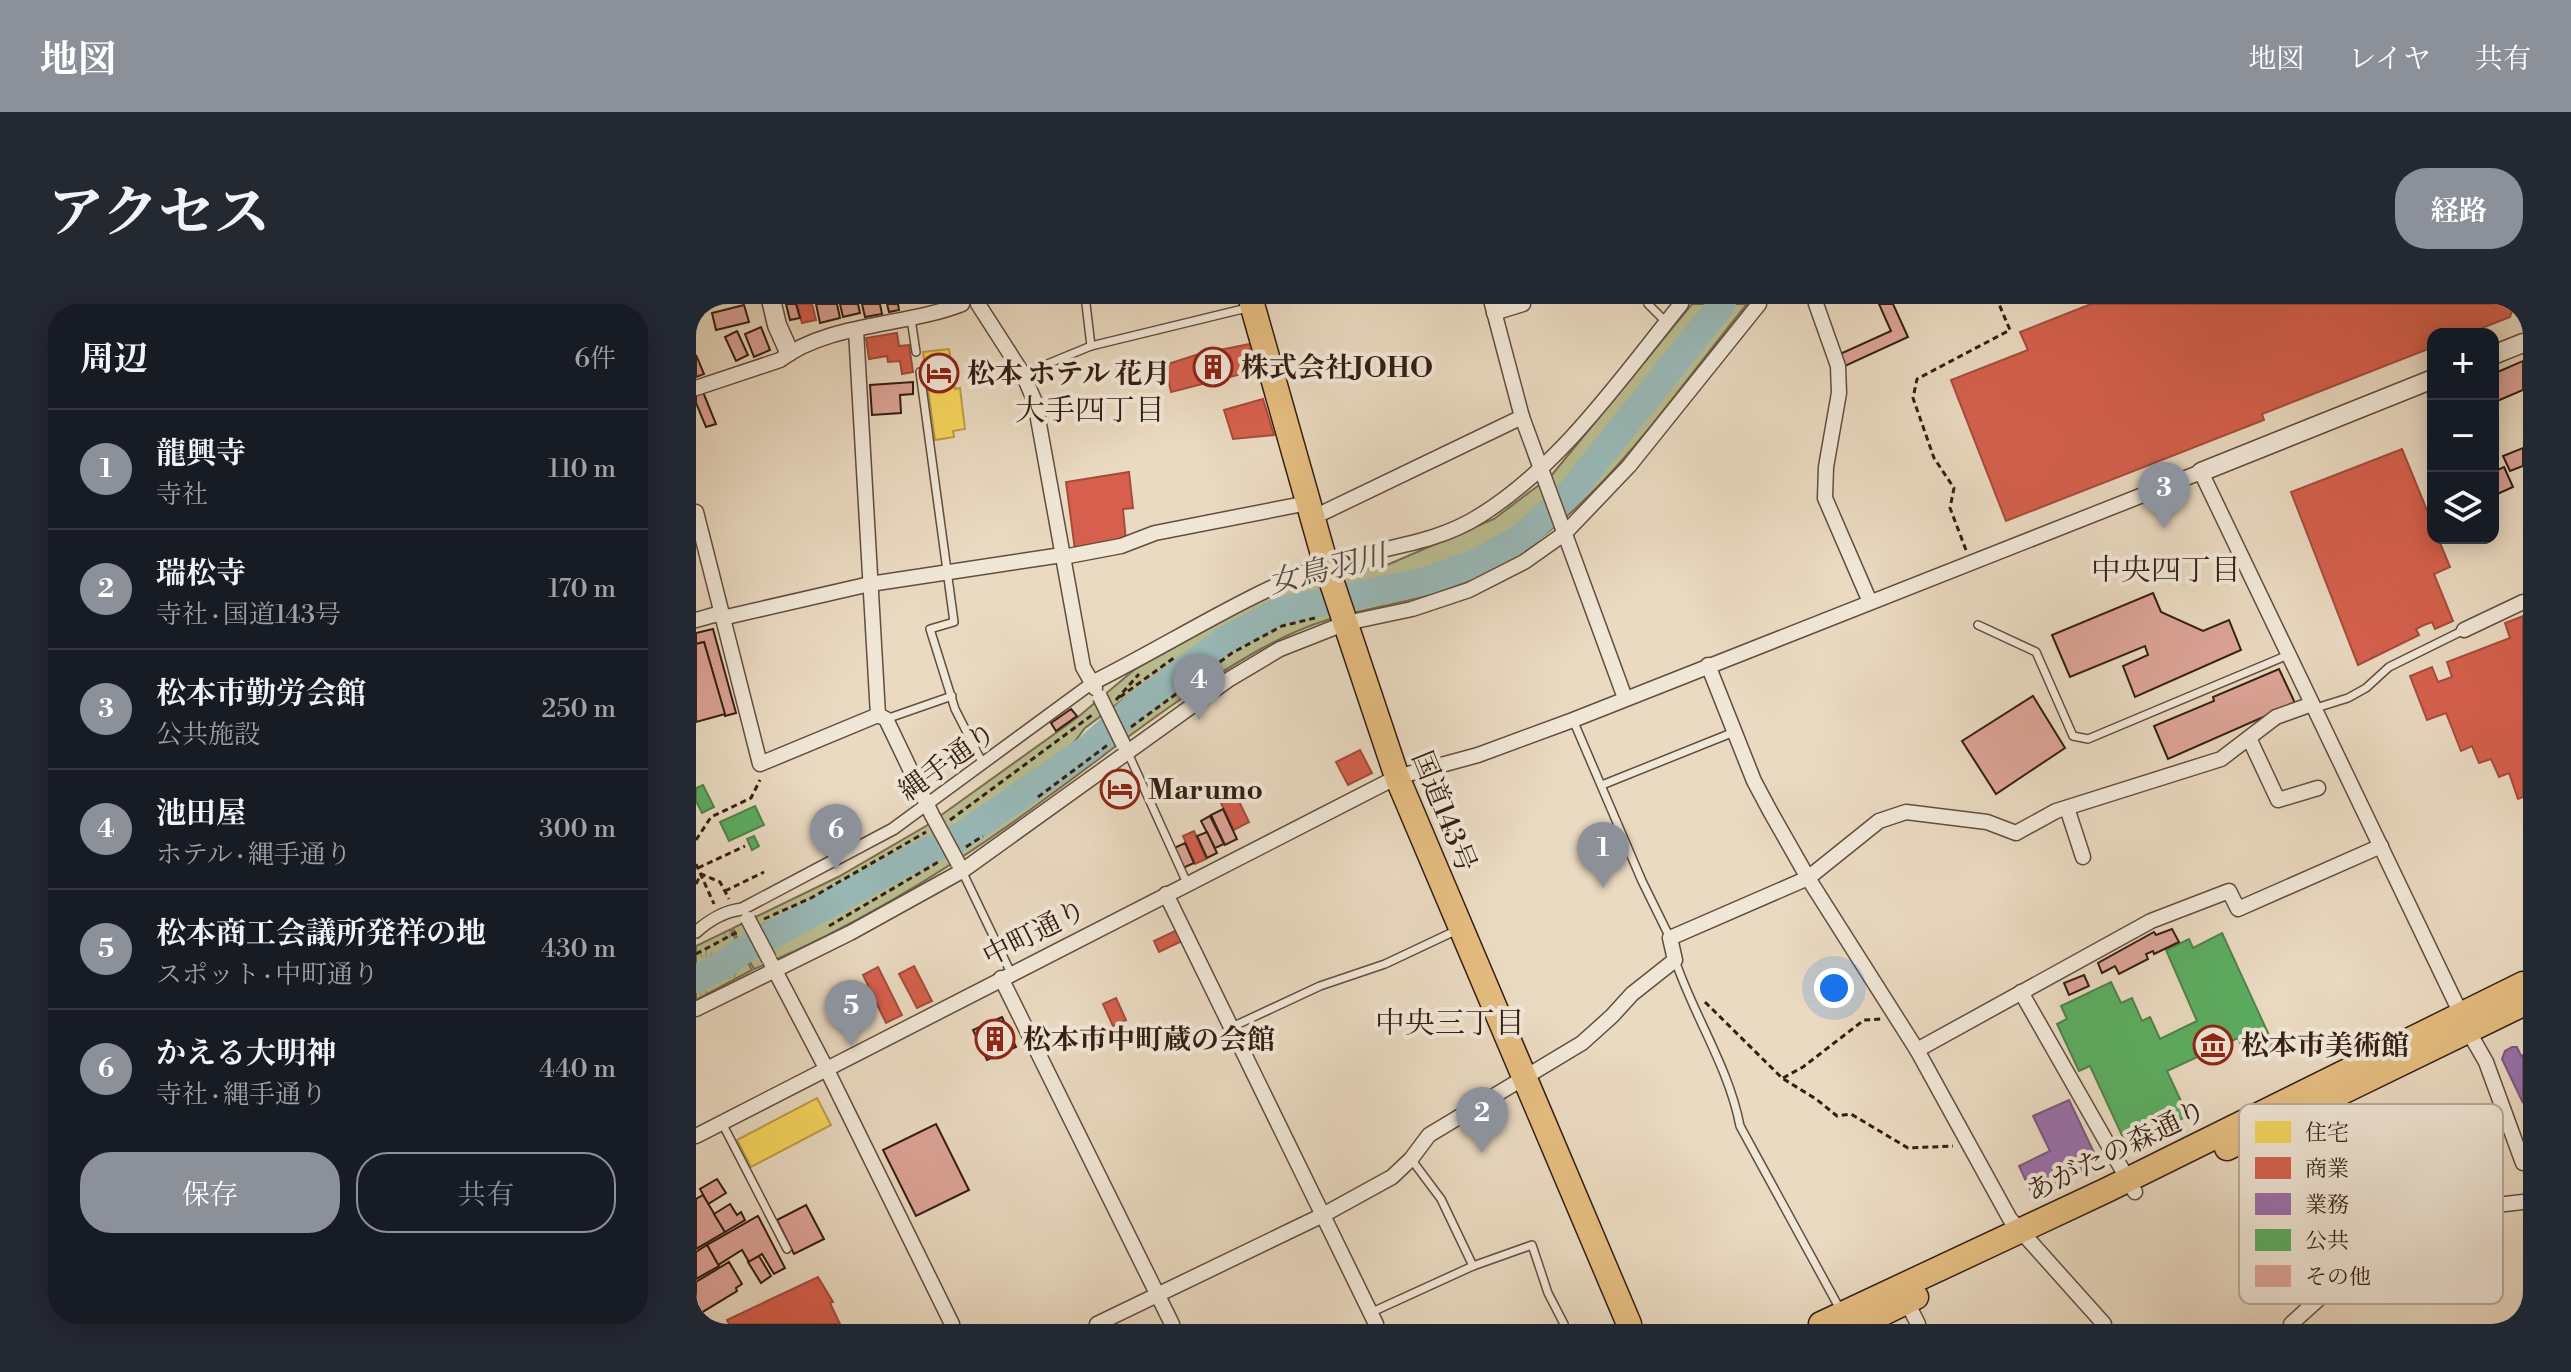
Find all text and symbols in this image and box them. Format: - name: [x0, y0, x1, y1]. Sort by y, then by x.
- text: 地図: [40, 37, 116, 84]
- text: 地図: [2248, 42, 2304, 77]
- text: レイヤ: [2348, 42, 2431, 77]
- text: 共有: [2475, 42, 2531, 77]
- button: 経路: [2395, 168, 2523, 249]
- text: アクセス: [48, 179, 270, 249]
- map controls: [2427, 328, 2499, 544]
- button: +: [2427, 328, 2499, 400]
- text: 周辺: [80, 339, 148, 381]
- text: 6件: [574, 343, 616, 375]
- building icon: 株式会社JOHO: [1192, 346, 1234, 388]
- place label: 株式会社JOHO: [1241, 351, 1433, 386]
- hotel icon: 松本 ホテル 花月: [918, 352, 960, 394]
- place label: 松本 ホテル 花月: [967, 357, 1171, 392]
- district label: 大手四丁目: [1015, 392, 1165, 430]
- button: −: [2427, 400, 2499, 472]
- text: 龍興寺: [156, 435, 246, 473]
- text: 1: [100, 453, 112, 485]
- text: 110 m: [548, 453, 616, 485]
- pin: 3: [2138, 462, 2190, 528]
- button: layers: [2427, 472, 2499, 544]
- text: 寺社: [156, 479, 208, 511]
- water label: 女鳥羽川: [1264, 536, 1393, 603]
- district label: 中央四丁目: [2091, 552, 2241, 590]
- text: 瑞松寺: [156, 555, 246, 593]
- text: 2: [98, 573, 114, 605]
- text: 170 m: [548, 573, 616, 605]
- text: 寺社 · 国道143号: [156, 599, 341, 631]
- pin: 4: [1173, 654, 1225, 720]
- text: 松本市勤労会館: [156, 675, 366, 713]
- text: 3: [98, 693, 114, 725]
- text: 250 m: [541, 693, 616, 725]
- street label: 縄手通り: [892, 715, 1003, 809]
- text: 公共施設: [156, 719, 260, 751]
- street label: 国道143号: [1404, 746, 1484, 877]
- hotel icon: Marumo: [1099, 768, 1141, 810]
- place label: Marumo: [1148, 773, 1263, 808]
- text: 池田屋: [156, 795, 246, 833]
- pin: 6: [810, 804, 862, 870]
- text: 4: [97, 813, 115, 845]
- text: 300 m: [539, 813, 616, 845]
- pin: 1: [1577, 822, 1629, 888]
- text: ホテル · 縄手通り: [156, 839, 352, 871]
- street label: 中町通り: [977, 892, 1093, 974]
- text: 松本商工会議所発祥の地: [156, 915, 486, 953]
- text: 5: [98, 933, 114, 965]
- text: 430 m: [541, 933, 616, 965]
- text: スポット · 中町通り: [156, 959, 379, 991]
- your location: [1814, 968, 1854, 1008]
- pin: 5: [825, 980, 877, 1046]
- district label: 中央三丁目: [1375, 1005, 1525, 1043]
- building icon: 松本市中町蔵の会館: [974, 1018, 1016, 1060]
- place label: 松本市中町蔵の会館: [1023, 1023, 1275, 1058]
- museum icon: 松本市美術館: [2192, 1024, 2234, 1066]
- place label: 松本市美術館: [2241, 1029, 2409, 1064]
- text: かえる大明神: [156, 1035, 336, 1073]
- text: 6: [98, 1053, 114, 1085]
- text: 440 m: [539, 1053, 616, 1085]
- text: 寺社 · 縄手通り: [156, 1079, 327, 1111]
- pin: 2: [1456, 1087, 1508, 1153]
- street label: あがたの森通り: [2021, 1093, 2212, 1210]
- legend: [2239, 1104, 2503, 1304]
- text: 住宅: [2305, 1120, 2349, 1147]
- button: 保存: [80, 1152, 340, 1233]
- button: 共有: [356, 1152, 616, 1233]
- text: 商業: [2305, 1156, 2349, 1183]
- text: 業務: [2305, 1192, 2349, 1219]
- text: 公共: [2305, 1228, 2349, 1255]
- text: その他: [2305, 1264, 2371, 1291]

